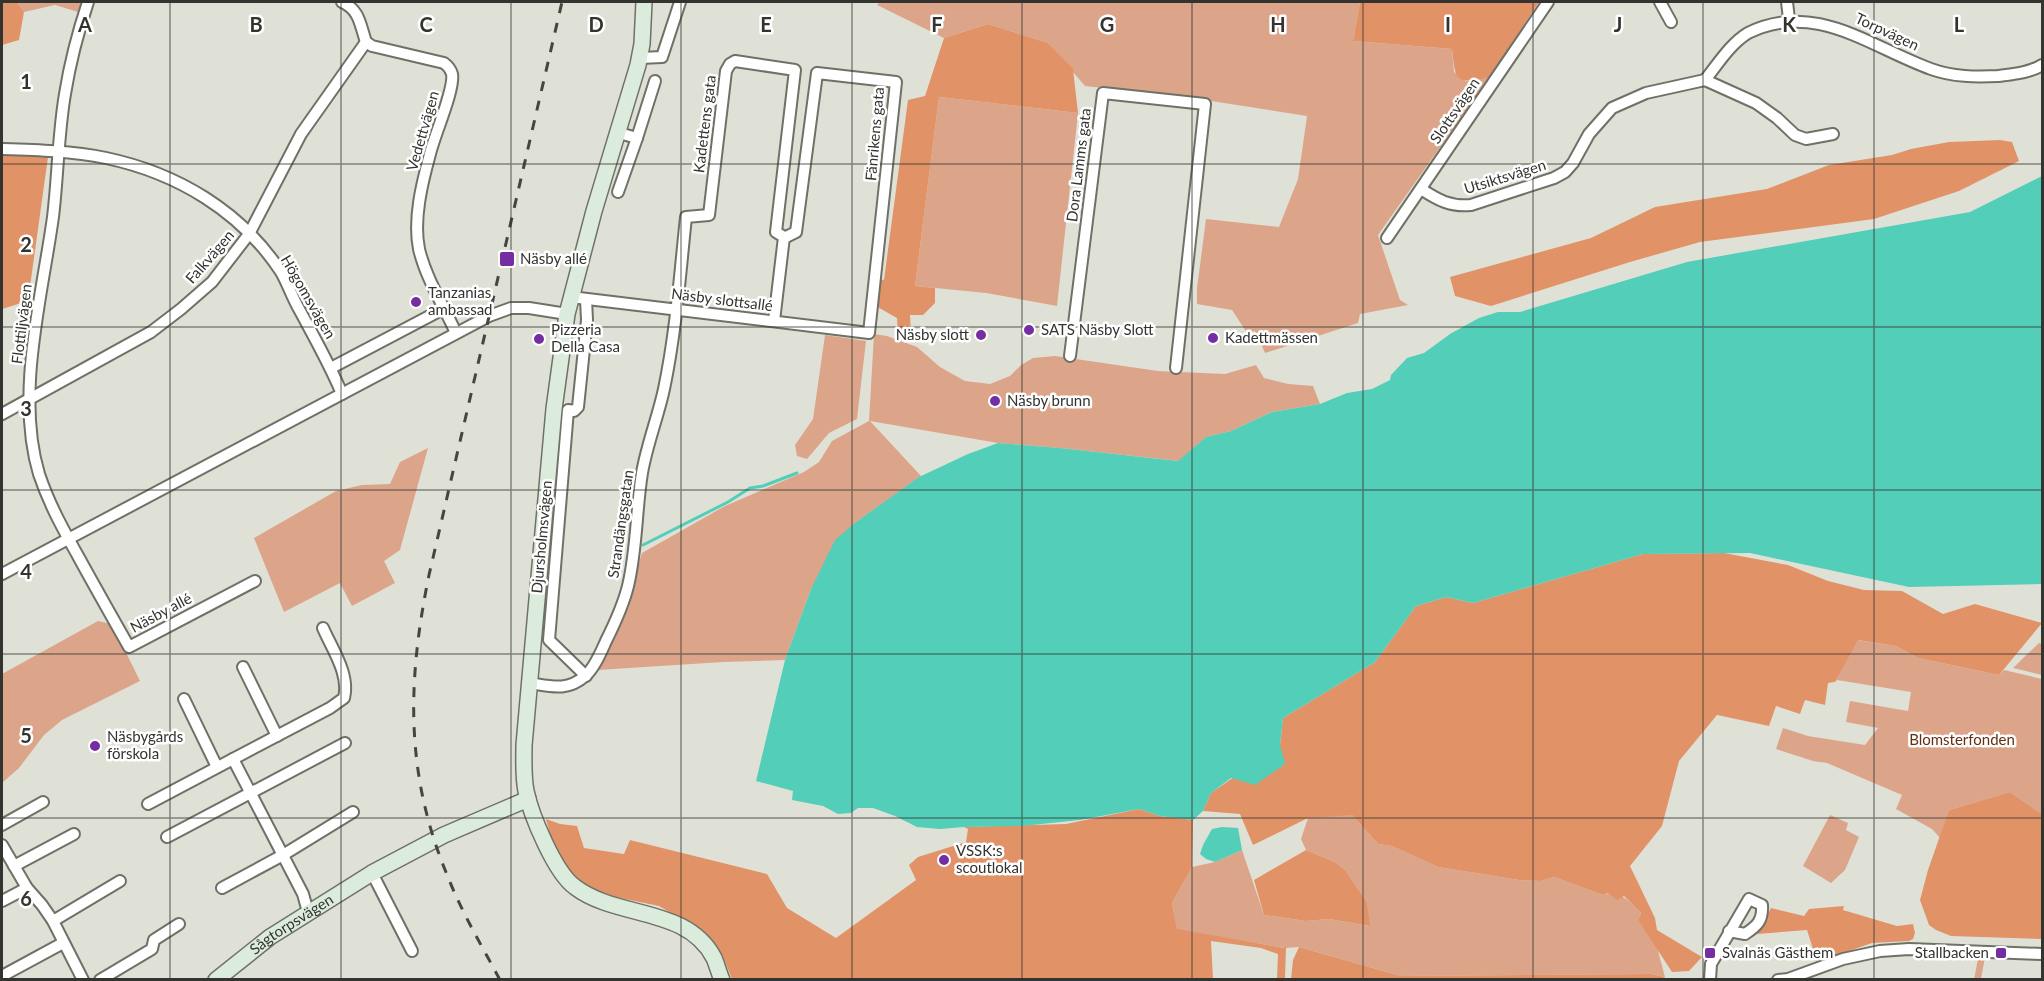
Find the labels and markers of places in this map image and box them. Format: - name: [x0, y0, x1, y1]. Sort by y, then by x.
- place label: Näsby allé: [520, 249, 587, 267]
- marker: Näsby allé: [498, 250, 516, 268]
- place label: Tanzanias ambassad: [428, 283, 493, 318]
- marker: Tanzanias ambassad: [409, 295, 423, 309]
- place label: Pizzeria Della Casa: [551, 320, 620, 355]
- place label: SATS Näsby Slott: [1041, 320, 1154, 338]
- marker: SATS Näsby Slott: [1022, 323, 1036, 337]
- place label: Näsby slott: [896, 325, 970, 343]
- marker: Näsby slott: [974, 328, 988, 342]
- place label: Kadettmässen: [1225, 328, 1318, 346]
- marker: Kadettmässen: [1206, 331, 1220, 345]
- marker: Pizzeria Della Casa: [532, 332, 546, 346]
- place label: Näsby brunn: [1007, 391, 1091, 409]
- marker: Näsby brunn: [988, 394, 1002, 408]
- place label: Näsbygårds förskola: [107, 727, 183, 762]
- marker: Näsbygårds förskola: [88, 739, 102, 753]
- place label: VSSK:s scoutlokal: [956, 841, 1022, 876]
- marker: VSSK:s scoutlokal: [937, 853, 951, 867]
- place label: Svalnäs Gästhem: [1722, 943, 1833, 961]
- place label: Stallbacken: [1915, 943, 1989, 961]
- marker: Svalnäs Gästhem: [1703, 946, 1717, 960]
- marker: Stallbacken: [1994, 946, 2008, 960]

